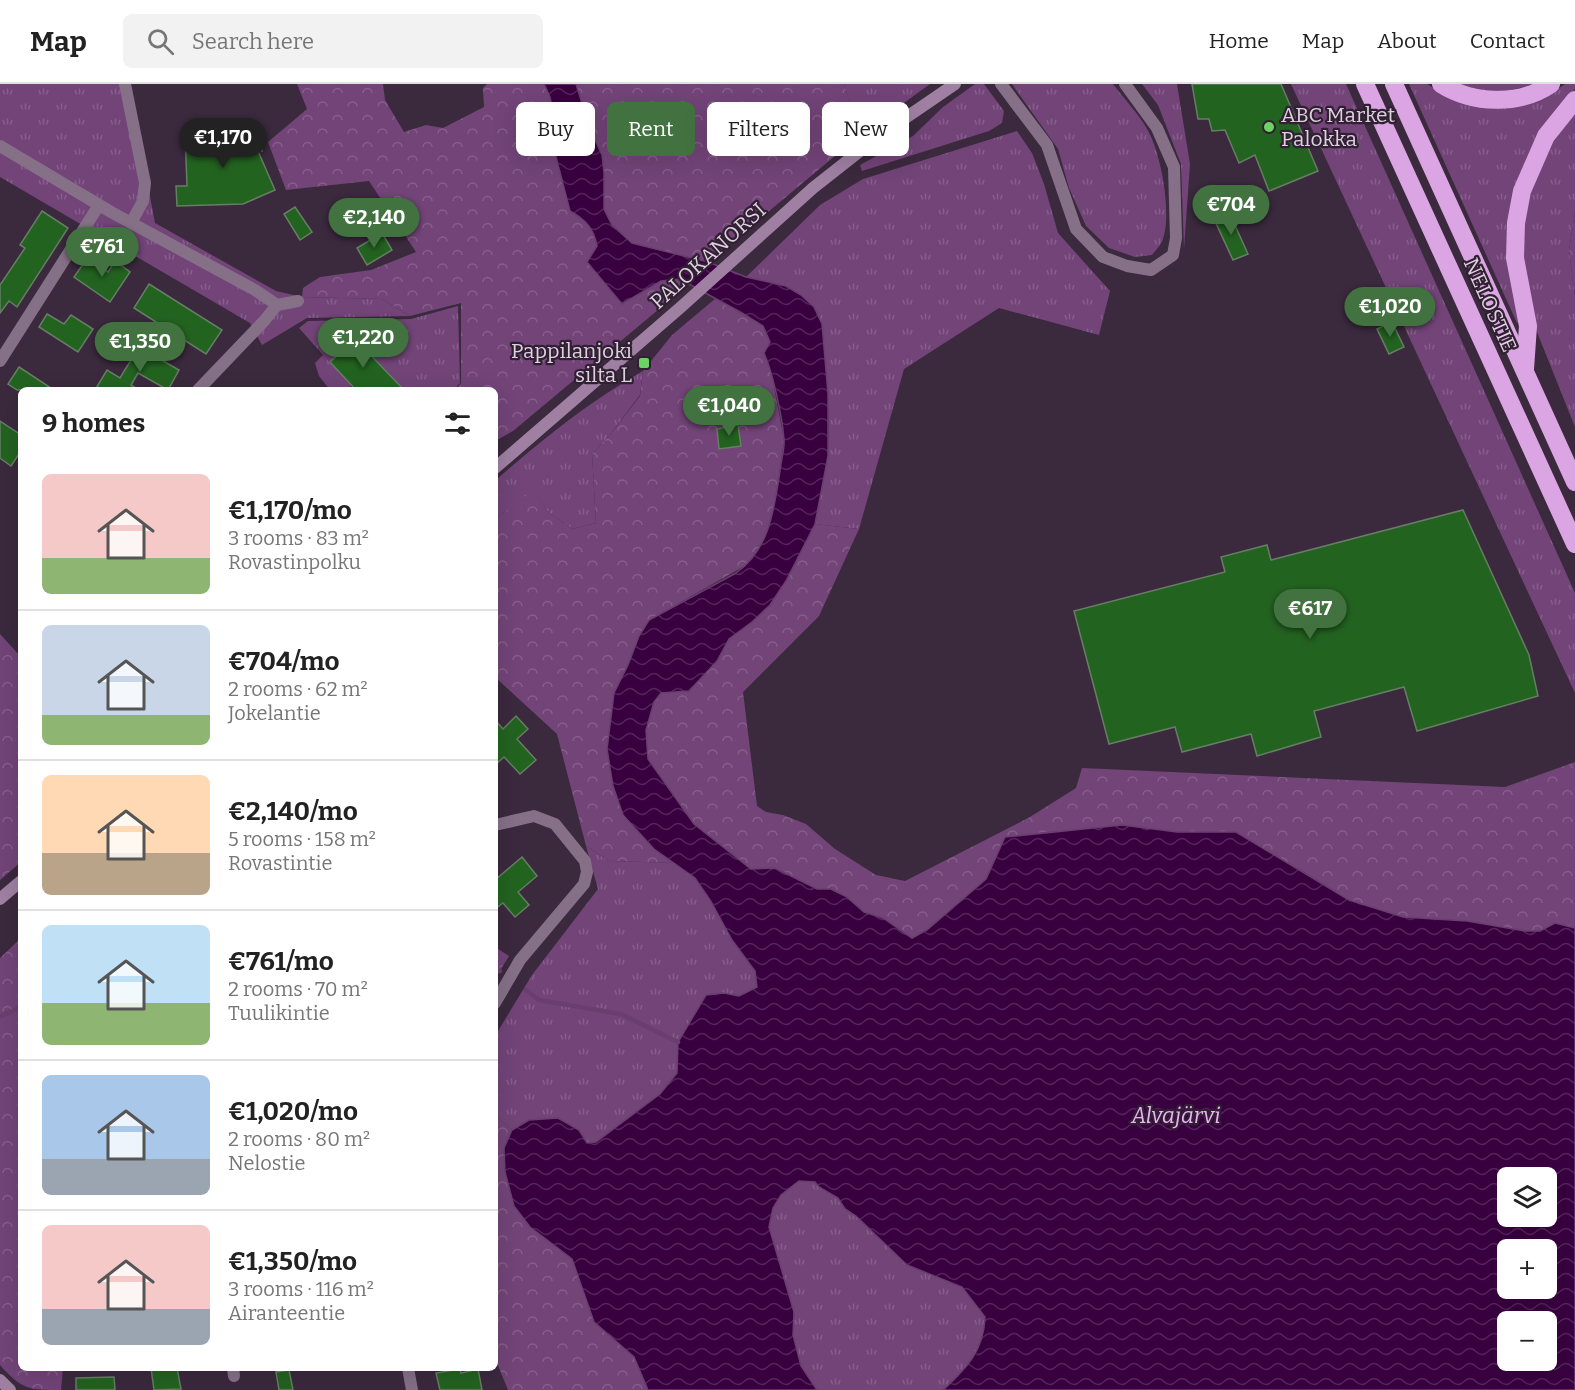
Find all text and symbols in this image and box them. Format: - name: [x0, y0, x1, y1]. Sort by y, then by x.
- search box: [123, 14, 543, 68]
- text: Map: [30, 25, 87, 58]
- icon: search: [144, 25, 177, 58]
- text: Search here: [192, 28, 314, 55]
- text: Home: [1209, 28, 1269, 54]
- text: Map: [1302, 28, 1344, 54]
- text: About: [1377, 28, 1437, 54]
- text: Contact: [1470, 28, 1545, 54]
- chip: Buy: [516, 102, 595, 156]
- chip: Rent: [607, 102, 695, 156]
- chip: Filters: [707, 102, 810, 156]
- chip: New: [822, 102, 909, 156]
- place label: ABC Market Palokka: [1281, 102, 1396, 152]
- pin: €1,170: [174, 118, 272, 169]
- marker: ABC Market Palokka: [1262, 120, 1276, 134]
- text: €1,170: [194, 125, 252, 149]
- pin: €704: [1195, 185, 1267, 236]
- text: €704: [1206, 192, 1256, 216]
- street label: PALOKANORSI: [645, 197, 771, 315]
- pin: €2,140: [325, 198, 423, 249]
- text: €2,140: [342, 205, 406, 229]
- pin: €761: [66, 227, 138, 278]
- text: €761: [80, 234, 124, 258]
- street label: NELOSTIE: [1458, 254, 1522, 356]
- pin: €1,020: [1341, 287, 1439, 338]
- text: €1,020: [1358, 294, 1422, 318]
- pin: €1,220: [314, 318, 412, 369]
- pin: €1,350: [91, 322, 189, 373]
- text: €1,220: [332, 325, 394, 349]
- text: €1,350: [109, 329, 171, 353]
- place label: Pappilanjoki silta L: [511, 338, 632, 388]
- marker: Pappilanjoki silta L: [637, 356, 651, 370]
- pin: €1,040: [680, 386, 778, 437]
- text: €1,040: [697, 393, 761, 417]
- icon: filters: [441, 407, 474, 440]
- text: 9 homes: [42, 408, 145, 439]
- text: €1,170/mo: [228, 495, 352, 526]
- icon: home: [90, 498, 162, 570]
- text: 3 rooms · 83 m²: [228, 526, 369, 550]
- text: Rovastinpolku: [228, 550, 361, 574]
- pin: €617: [1274, 589, 1346, 640]
- text: €617: [1288, 596, 1332, 620]
- text: €704/mo: [228, 646, 339, 677]
- icon: home: [90, 649, 162, 721]
- text: 2 rooms · 62 m²: [228, 677, 368, 701]
- text: Jokelantie: [228, 701, 321, 725]
- text: €2,140/mo: [228, 796, 358, 827]
- icon: home: [90, 799, 162, 871]
- text: 5 rooms · 158 m²: [228, 827, 376, 851]
- text: Rovastintie: [228, 851, 333, 875]
- text: €761/mo: [228, 946, 334, 977]
- icon: home: [90, 949, 162, 1021]
- text: 2 rooms · 70 m²: [228, 977, 368, 1001]
- text: Tuulikintie: [228, 1001, 330, 1025]
- text: €1,020/mo: [228, 1096, 358, 1127]
- icon: home: [90, 1099, 162, 1171]
- water label: Alvajärvi: [1131, 1102, 1220, 1129]
- text: 2 rooms · 80 m²: [228, 1127, 370, 1151]
- text: Nelostie: [228, 1151, 305, 1175]
- map controls: [1497, 1167, 1557, 1371]
- button: layers: [1497, 1167, 1557, 1227]
- button: +: [1497, 1239, 1557, 1299]
- text: €1,350/mo: [228, 1246, 357, 1277]
- icon: home: [90, 1249, 162, 1321]
- text: 3 rooms · 116 m²: [228, 1277, 374, 1301]
- text: Airanteentie: [228, 1301, 345, 1325]
- button: −: [1497, 1311, 1557, 1371]

